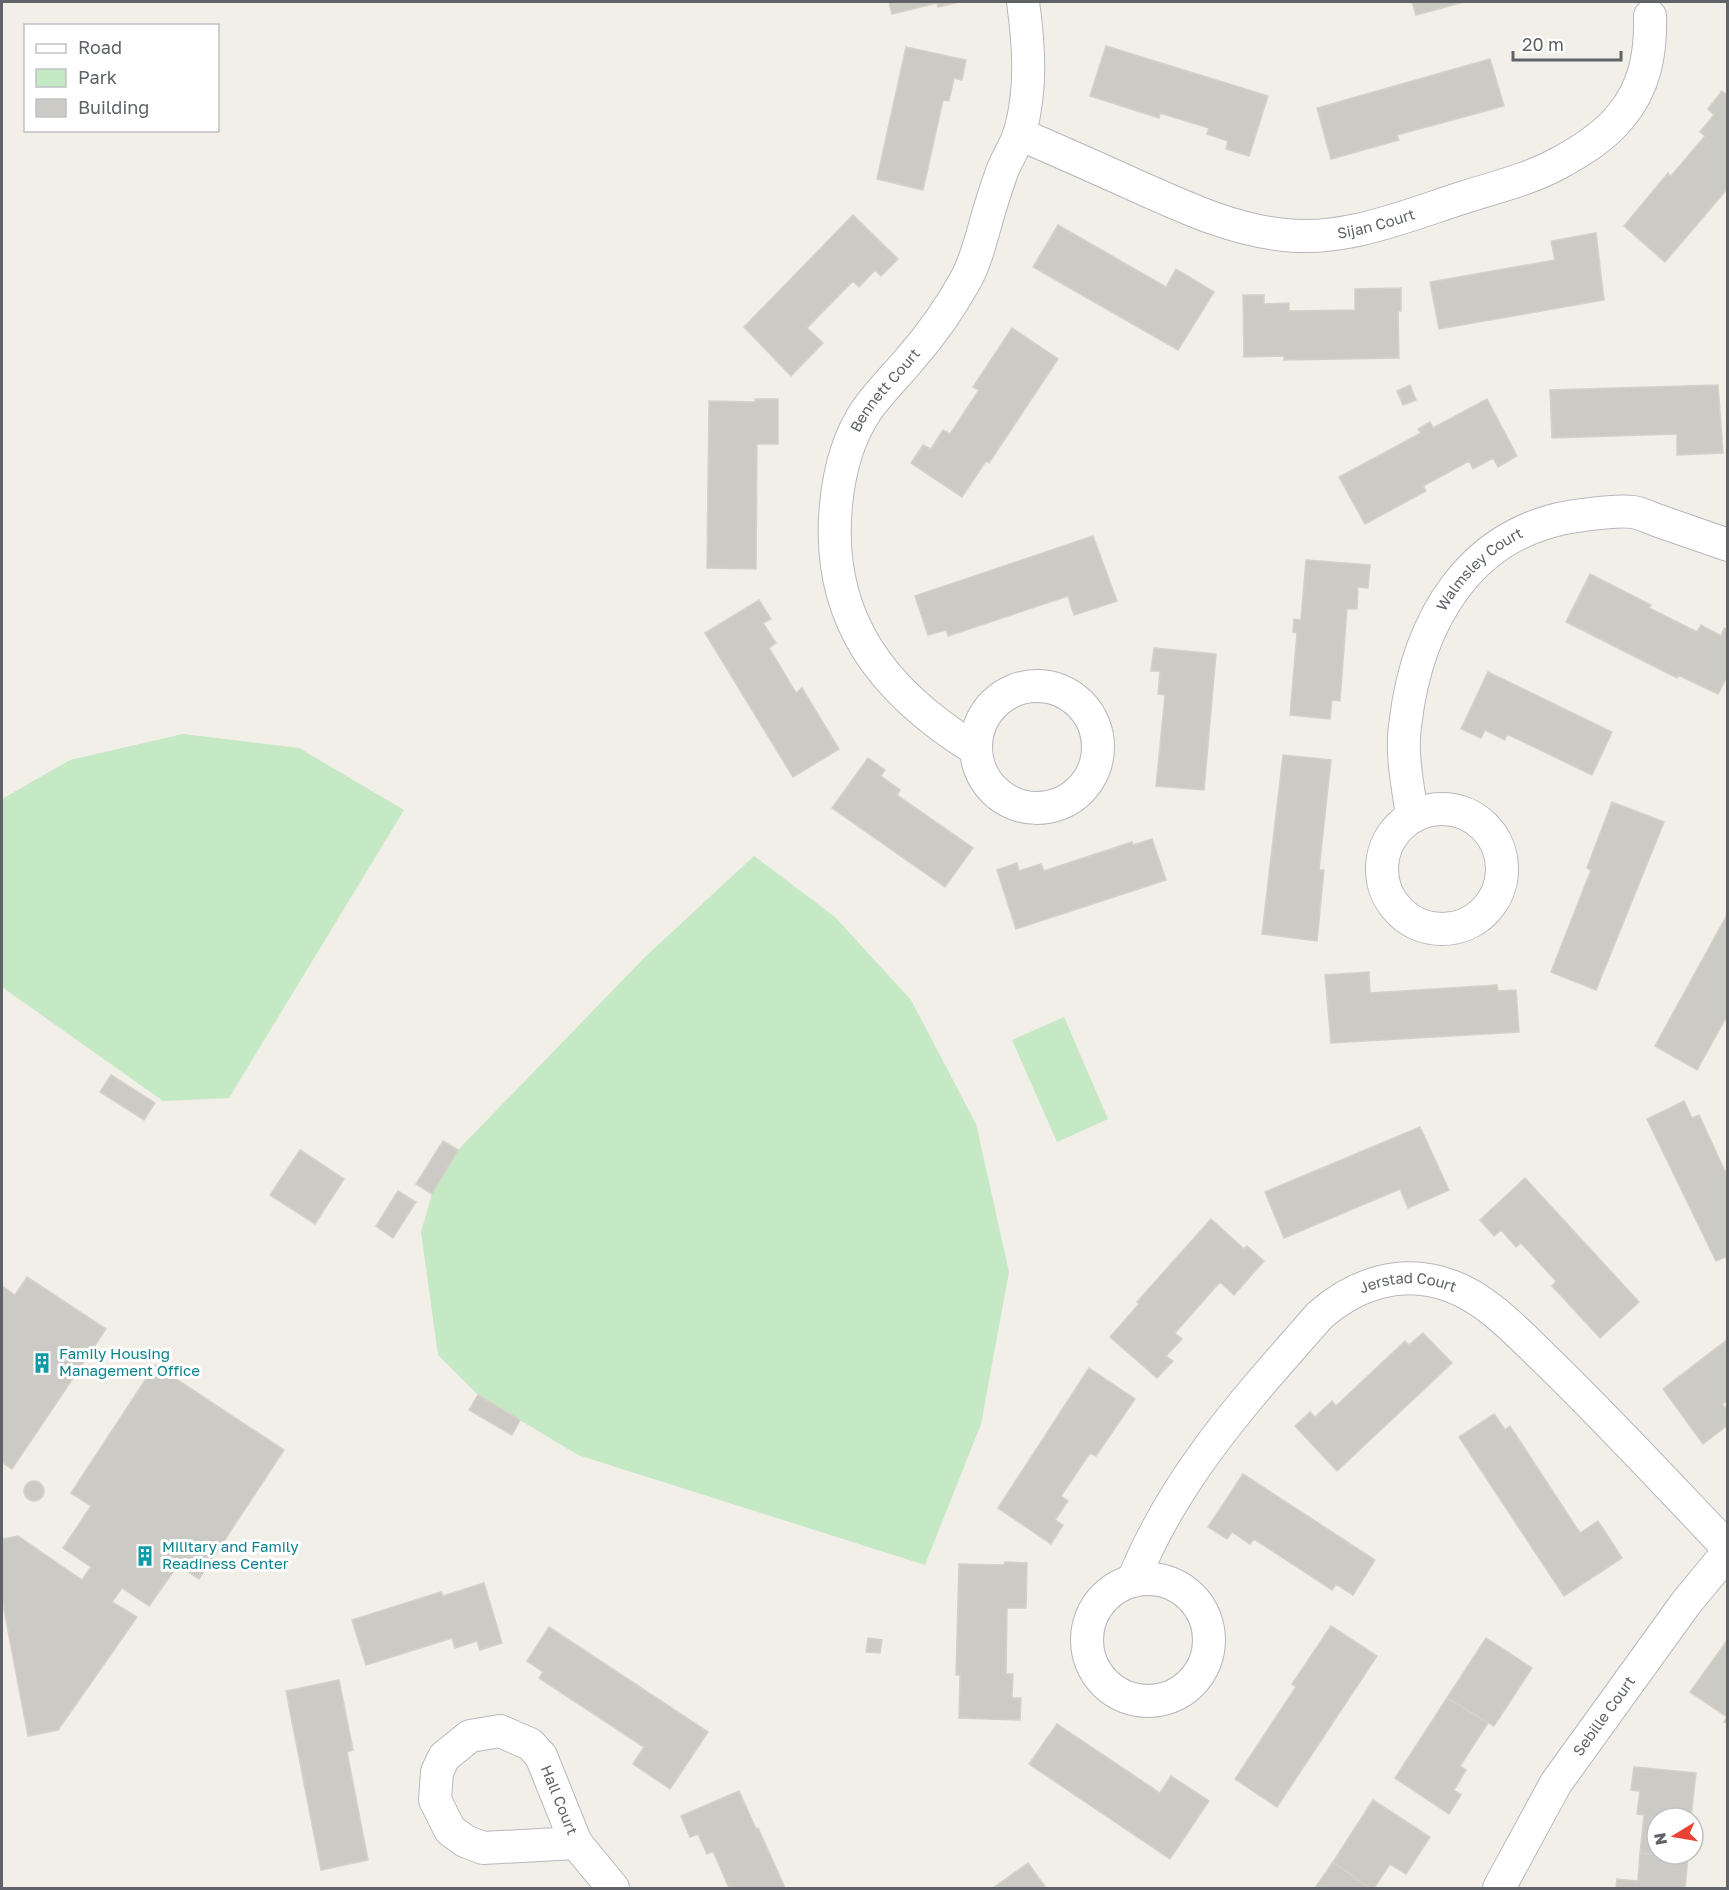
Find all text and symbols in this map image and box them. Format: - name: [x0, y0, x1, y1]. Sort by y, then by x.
- legend: [24, 24, 219, 132]
- scale bar: [1513, 24, 1621, 62]
- text: 20 m: [1522, 33, 1564, 55]
- text: Road: [78, 36, 122, 58]
- text: Park: [78, 66, 117, 88]
- text: Building: [78, 96, 149, 118]
- street label: Sijan Court: [1336, 204, 1417, 242]
- street label: Bennett Court: [846, 344, 923, 435]
- street label: Walmsley Court: [1432, 523, 1525, 614]
- street label: Jerstad Court: [1356, 1268, 1460, 1297]
- place label: Family Housing Management Office: [59, 1344, 200, 1379]
- building icon: Family Housing Management Office: [30, 1351, 54, 1375]
- place label: Military and Family Readiness Center: [162, 1537, 299, 1572]
- building icon: Military and Family Readiness Center: [133, 1544, 157, 1568]
- street label: Sebille Court: [1569, 1672, 1638, 1759]
- street label: Hall Court: [538, 1762, 582, 1837]
- north arrow: [1645, 1806, 1705, 1866]
- text: N: [1649, 1831, 1671, 1847]

